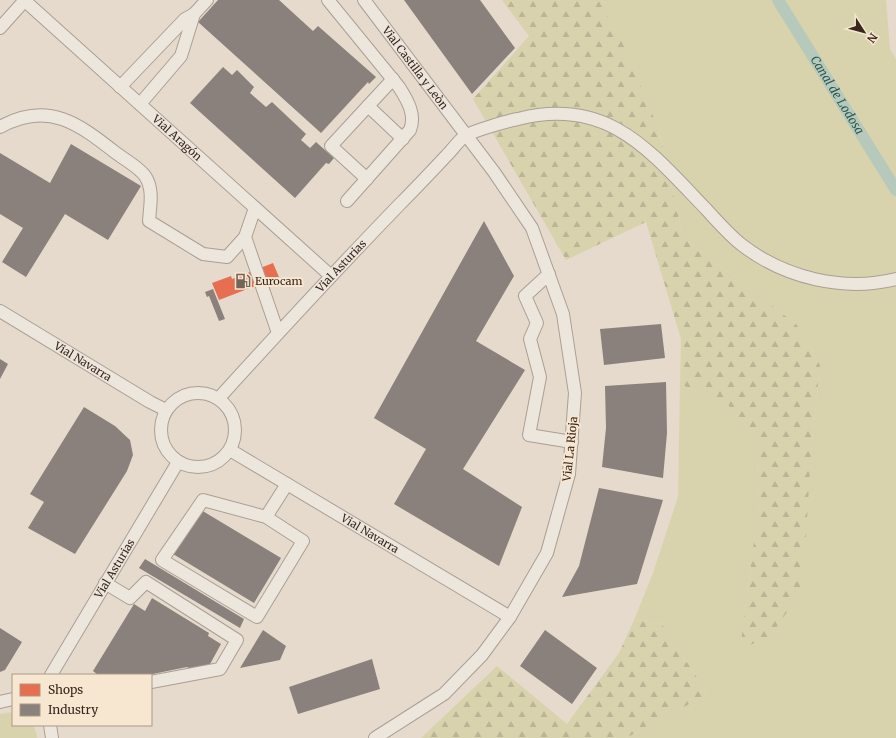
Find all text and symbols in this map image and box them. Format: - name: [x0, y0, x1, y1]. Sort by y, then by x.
- north arrow: [844, 12, 884, 52]
- street label: Vial Castilla y Leòn: [379, 23, 452, 113]
- text: N: [864, 30, 880, 46]
- water label: Canal de Lodosa: [807, 53, 868, 137]
- street label: Vial Aragón: [149, 111, 205, 164]
- street label: Vial Asturias: [312, 237, 369, 296]
- fuel station icon: Eurocam: [234, 272, 252, 290]
- place label: Eurocam: [255, 274, 302, 288]
- street label: Vial Navarra: [51, 338, 114, 384]
- street label: Vial La Rioja: [560, 416, 580, 483]
- street label: Vial Navarra: [338, 510, 401, 556]
- street label: Vial Asturias: [91, 536, 138, 602]
- legend: [12, 674, 152, 726]
- text: Shops: [48, 682, 83, 697]
- text: Industry: [48, 702, 98, 717]

